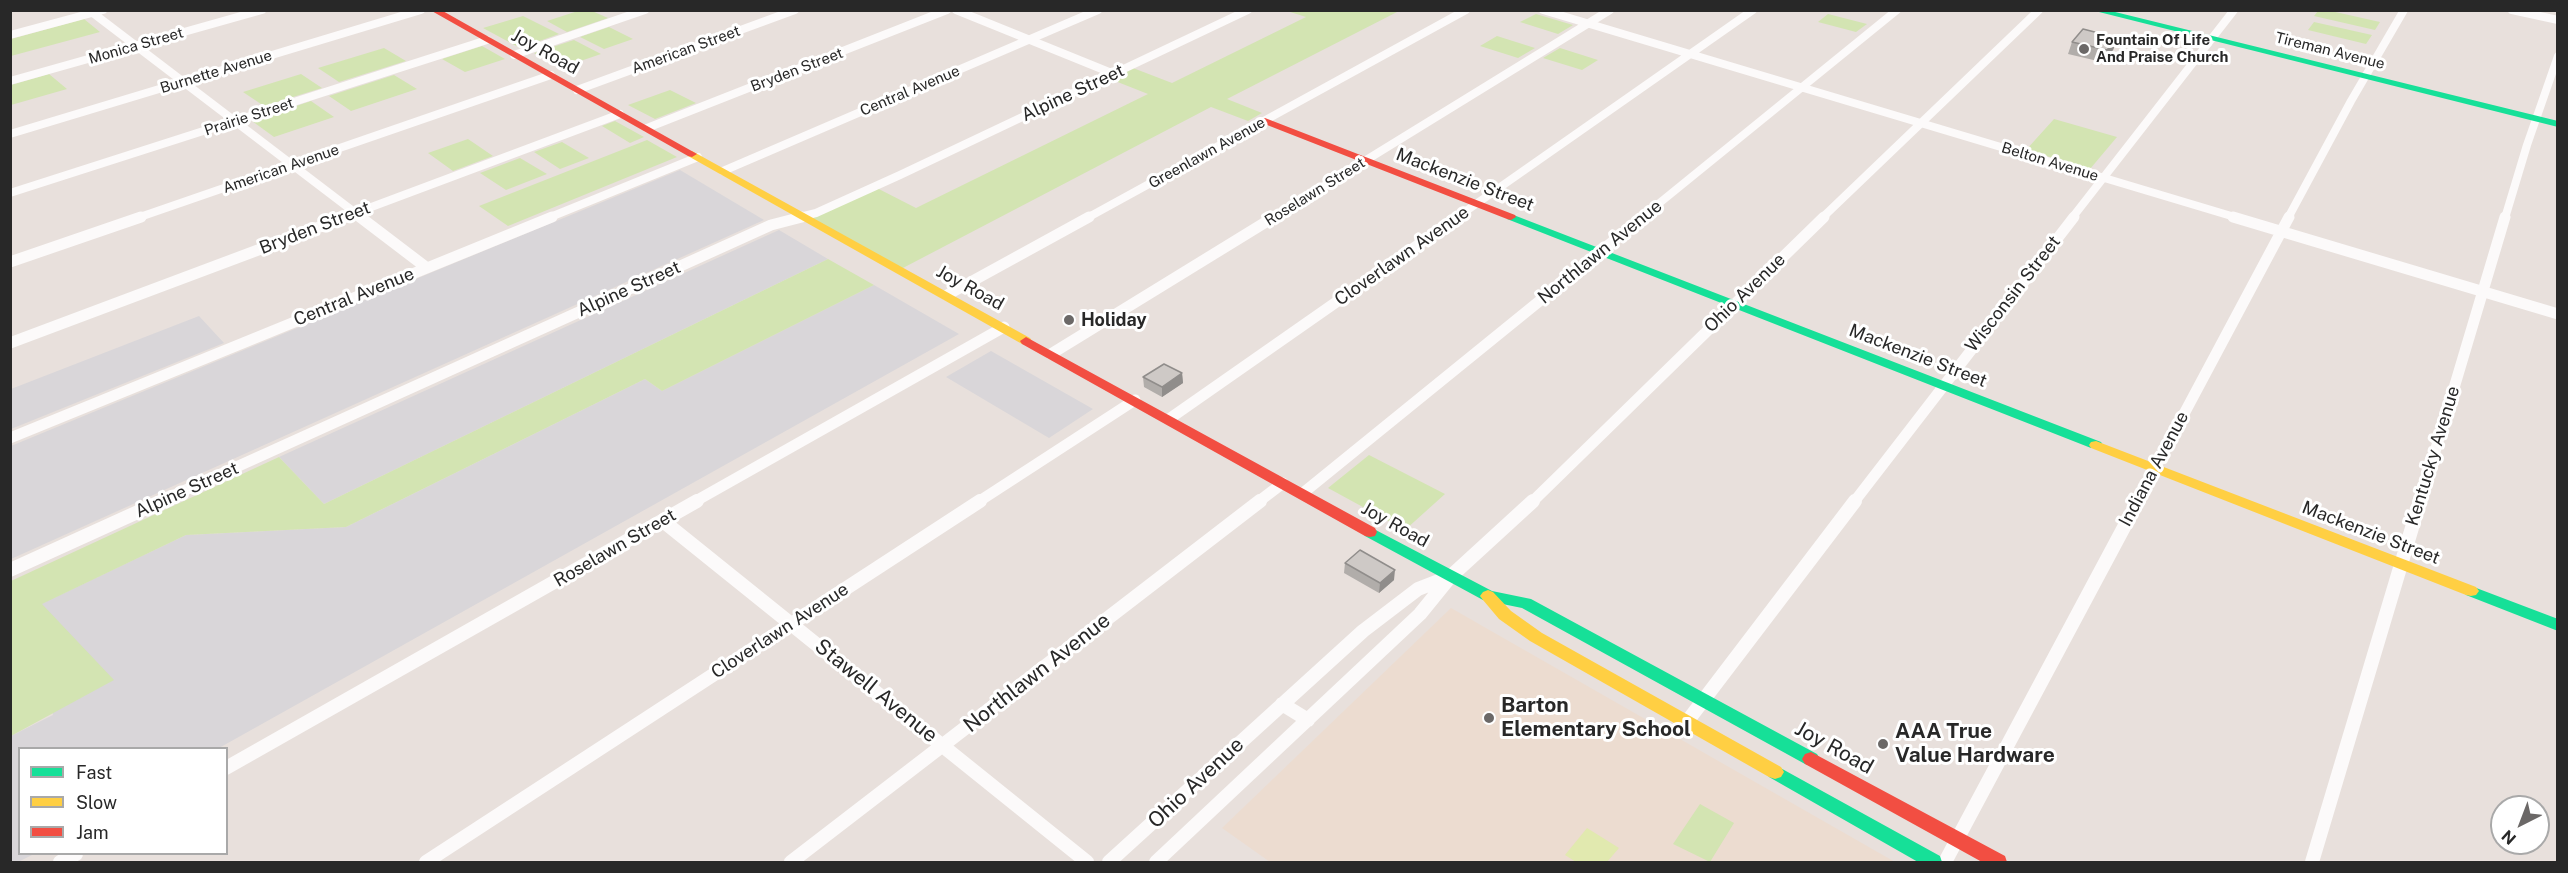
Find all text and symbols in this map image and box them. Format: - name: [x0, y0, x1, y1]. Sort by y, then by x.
- street label: American Street: [629, 22, 743, 78]
- street label: Monica Street: [86, 24, 186, 68]
- street label: Joy Road: [508, 25, 582, 79]
- street label: Tireman Avenue: [2273, 29, 2387, 73]
- place label: Fountain Of Life And Praise Church: [2096, 31, 2228, 66]
- marker: Fountain Of Life And Praise Church: [2077, 42, 2091, 56]
- street label: Bryden Street: [748, 44, 846, 96]
- street label: Burnette Avenue: [158, 46, 274, 98]
- street label: Alpine Street: [1018, 60, 1128, 126]
- street label: Central Avenue: [857, 62, 963, 120]
- street label: Prairie Street: [202, 94, 296, 140]
- street label: Greenlawn Avenue: [1146, 114, 1268, 192]
- street label: Belton Avenue: [1999, 139, 2101, 185]
- street label: American Avenue: [220, 141, 342, 197]
- street label: Mackenzie Street: [1393, 144, 1537, 216]
- street label: Roselawn Street: [1262, 154, 1368, 230]
- street label: Northlawn Avenue: [1534, 195, 1666, 309]
- street label: Bryden Street: [256, 197, 374, 259]
- street label: Cloverlawn Avenue: [1331, 202, 1473, 310]
- street label: Wisconsin Street: [1961, 231, 2065, 357]
- street label: Ohio Avenue: [1700, 249, 1790, 337]
- street label: Alpine Street: [574, 257, 684, 321]
- street label: Joy Road: [933, 261, 1007, 315]
- street label: Central Avenue: [291, 263, 417, 331]
- place label: Holiday: [1081, 309, 1147, 331]
- marker: Holiday: [1062, 313, 1076, 327]
- street label: Mackenzie Street: [1846, 320, 1990, 392]
- street label: Kentucky Avenue: [2401, 383, 2465, 529]
- street label: Indiana Avenue: [2115, 408, 2193, 530]
- street label: Alpine Street: [132, 458, 242, 522]
- street label: Mackenzie Street: [2299, 497, 2443, 569]
- street label: Joy Road: [1358, 498, 1432, 552]
- street label: Roselawn Street: [550, 504, 680, 592]
- street label: Cloverlawn Avenue: [707, 579, 853, 683]
- street label: Northlawn Avenue: [959, 608, 1115, 738]
- street label: Stawell Avenue: [810, 634, 942, 748]
- place label: Barton Elementary School: [1501, 693, 1691, 743]
- marker: Barton Elementary School: [1482, 711, 1496, 725]
- street label: Joy Road: [1790, 716, 1878, 780]
- place label: AAA True Value Hardware: [1895, 719, 2055, 769]
- street label: Ohio Avenue: [1143, 732, 1249, 834]
- marker: AAA True Value Hardware: [1876, 737, 1890, 751]
- legend: [18, 747, 228, 855]
- text: Fast: [76, 762, 112, 783]
- text: Slow: [76, 792, 117, 813]
- north arrow: [2490, 795, 2550, 855]
- text: Jam: [76, 822, 109, 843]
- text: N: [2498, 826, 2520, 849]

